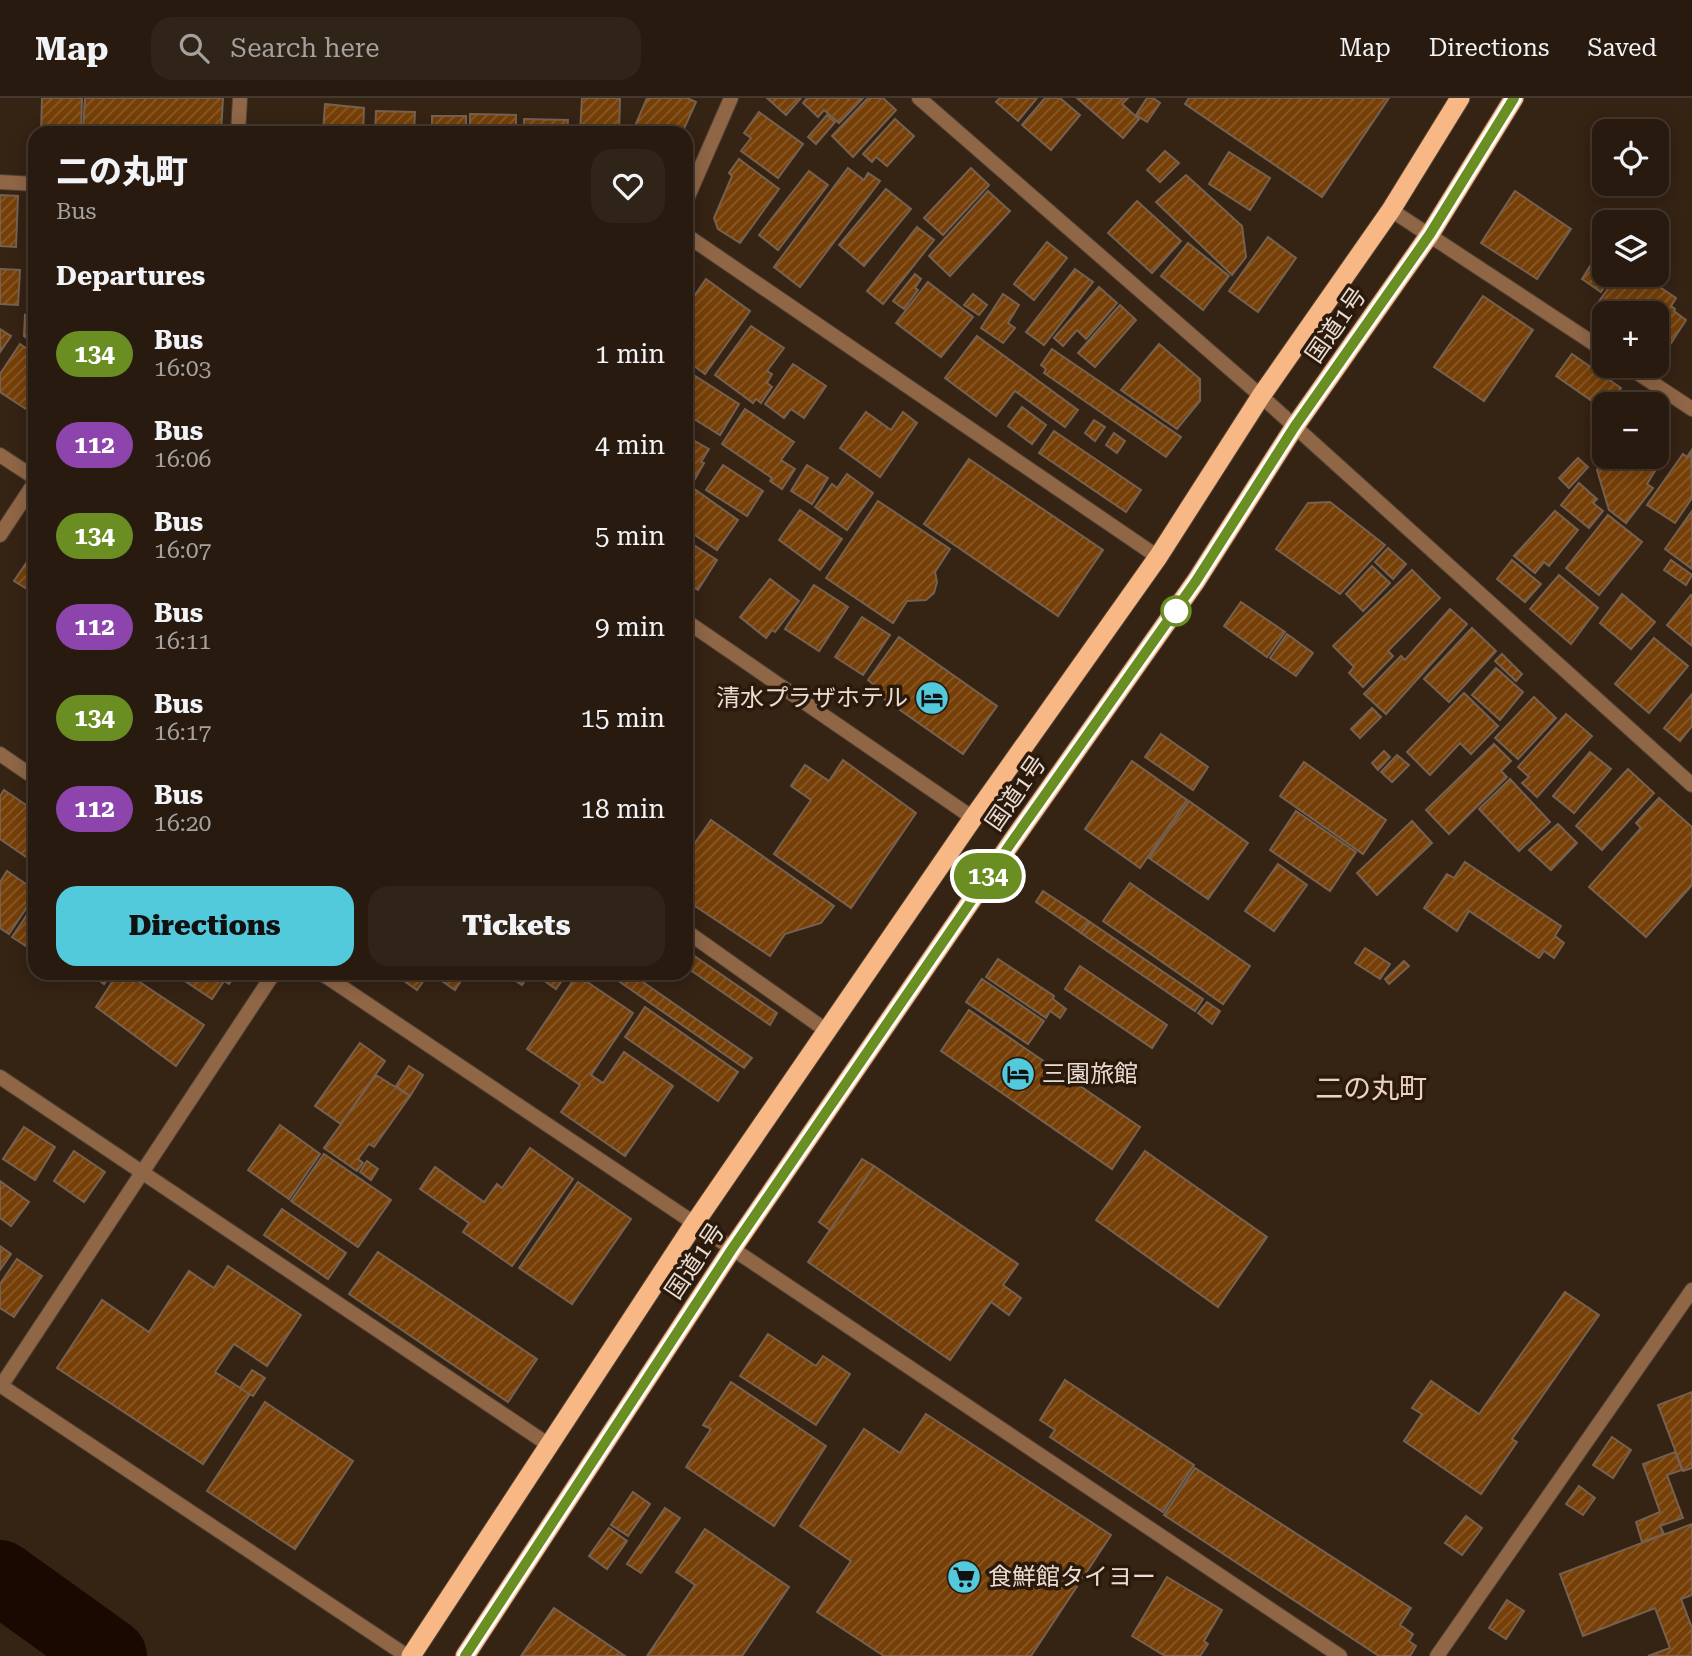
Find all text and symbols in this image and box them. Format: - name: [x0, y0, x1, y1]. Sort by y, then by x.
- search box: [151, 17, 641, 80]
- text: Map: [35, 29, 109, 68]
- icon: search: [175, 29, 213, 67]
- text: Search here: [231, 33, 380, 63]
- text: Map: [1339, 34, 1391, 62]
- text: Directions: [1429, 34, 1549, 62]
- text: Saved: [1587, 34, 1657, 62]
- map controls: [1592, 119, 1669, 469]
- button: locate: [1592, 119, 1669, 196]
- button: heart: [591, 149, 665, 223]
- text: 二の丸町: [56, 152, 188, 191]
- text: Bus: [56, 198, 96, 225]
- button: layers: [1592, 210, 1669, 287]
- text: Departures: [56, 261, 205, 291]
- street label: 国道1号: [1300, 282, 1372, 368]
- button: +: [1592, 301, 1669, 378]
- text: Bus: [154, 325, 203, 355]
- text: 1 min: [595, 339, 665, 369]
- text: 134: [74, 340, 115, 368]
- text: 16:03: [154, 355, 211, 382]
- button: −: [1592, 392, 1669, 469]
- text: Bus: [154, 416, 203, 446]
- text: 4 min: [595, 430, 665, 460]
- text: 112: [74, 431, 115, 459]
- text: 16:06: [154, 446, 211, 473]
- text: Bus: [154, 507, 203, 537]
- text: 5 min: [595, 521, 665, 551]
- text: 134: [74, 522, 115, 550]
- text: 16:07: [154, 537, 211, 564]
- unlabelled marker: [1161, 596, 1191, 626]
- text: Bus: [154, 598, 203, 628]
- text: 9 min: [595, 612, 665, 642]
- text: 112: [74, 613, 115, 641]
- text: 16:11: [154, 628, 211, 655]
- hotel icon: 清水プラザホテル: [913, 679, 951, 717]
- place label: 清水プラザホテル: [716, 684, 908, 712]
- text: Bus: [154, 689, 203, 719]
- text: 15 min: [581, 703, 665, 733]
- text: 134: [74, 704, 115, 732]
- text: 16:17: [154, 719, 211, 746]
- street label: 国道1号: [980, 750, 1052, 836]
- text: Bus: [154, 780, 203, 810]
- text: 18 min: [581, 794, 665, 824]
- text: 112: [74, 795, 115, 823]
- text: 16:20: [154, 810, 211, 837]
- line badge: 134: [948, 853, 1028, 899]
- text: 134: [968, 862, 1008, 890]
- button: Directions: [56, 886, 354, 966]
- button: Tickets: [368, 886, 665, 966]
- hotel icon: 三園旅館: [999, 1055, 1037, 1093]
- place label: 三園旅館: [1042, 1060, 1138, 1088]
- district label: 二の丸町: [1315, 1072, 1427, 1105]
- street label: 国道1号: [660, 1218, 730, 1304]
- supermarket icon: 食鮮館タイヨー: [945, 1558, 983, 1596]
- place label: 食鮮館タイヨー: [988, 1563, 1156, 1591]

